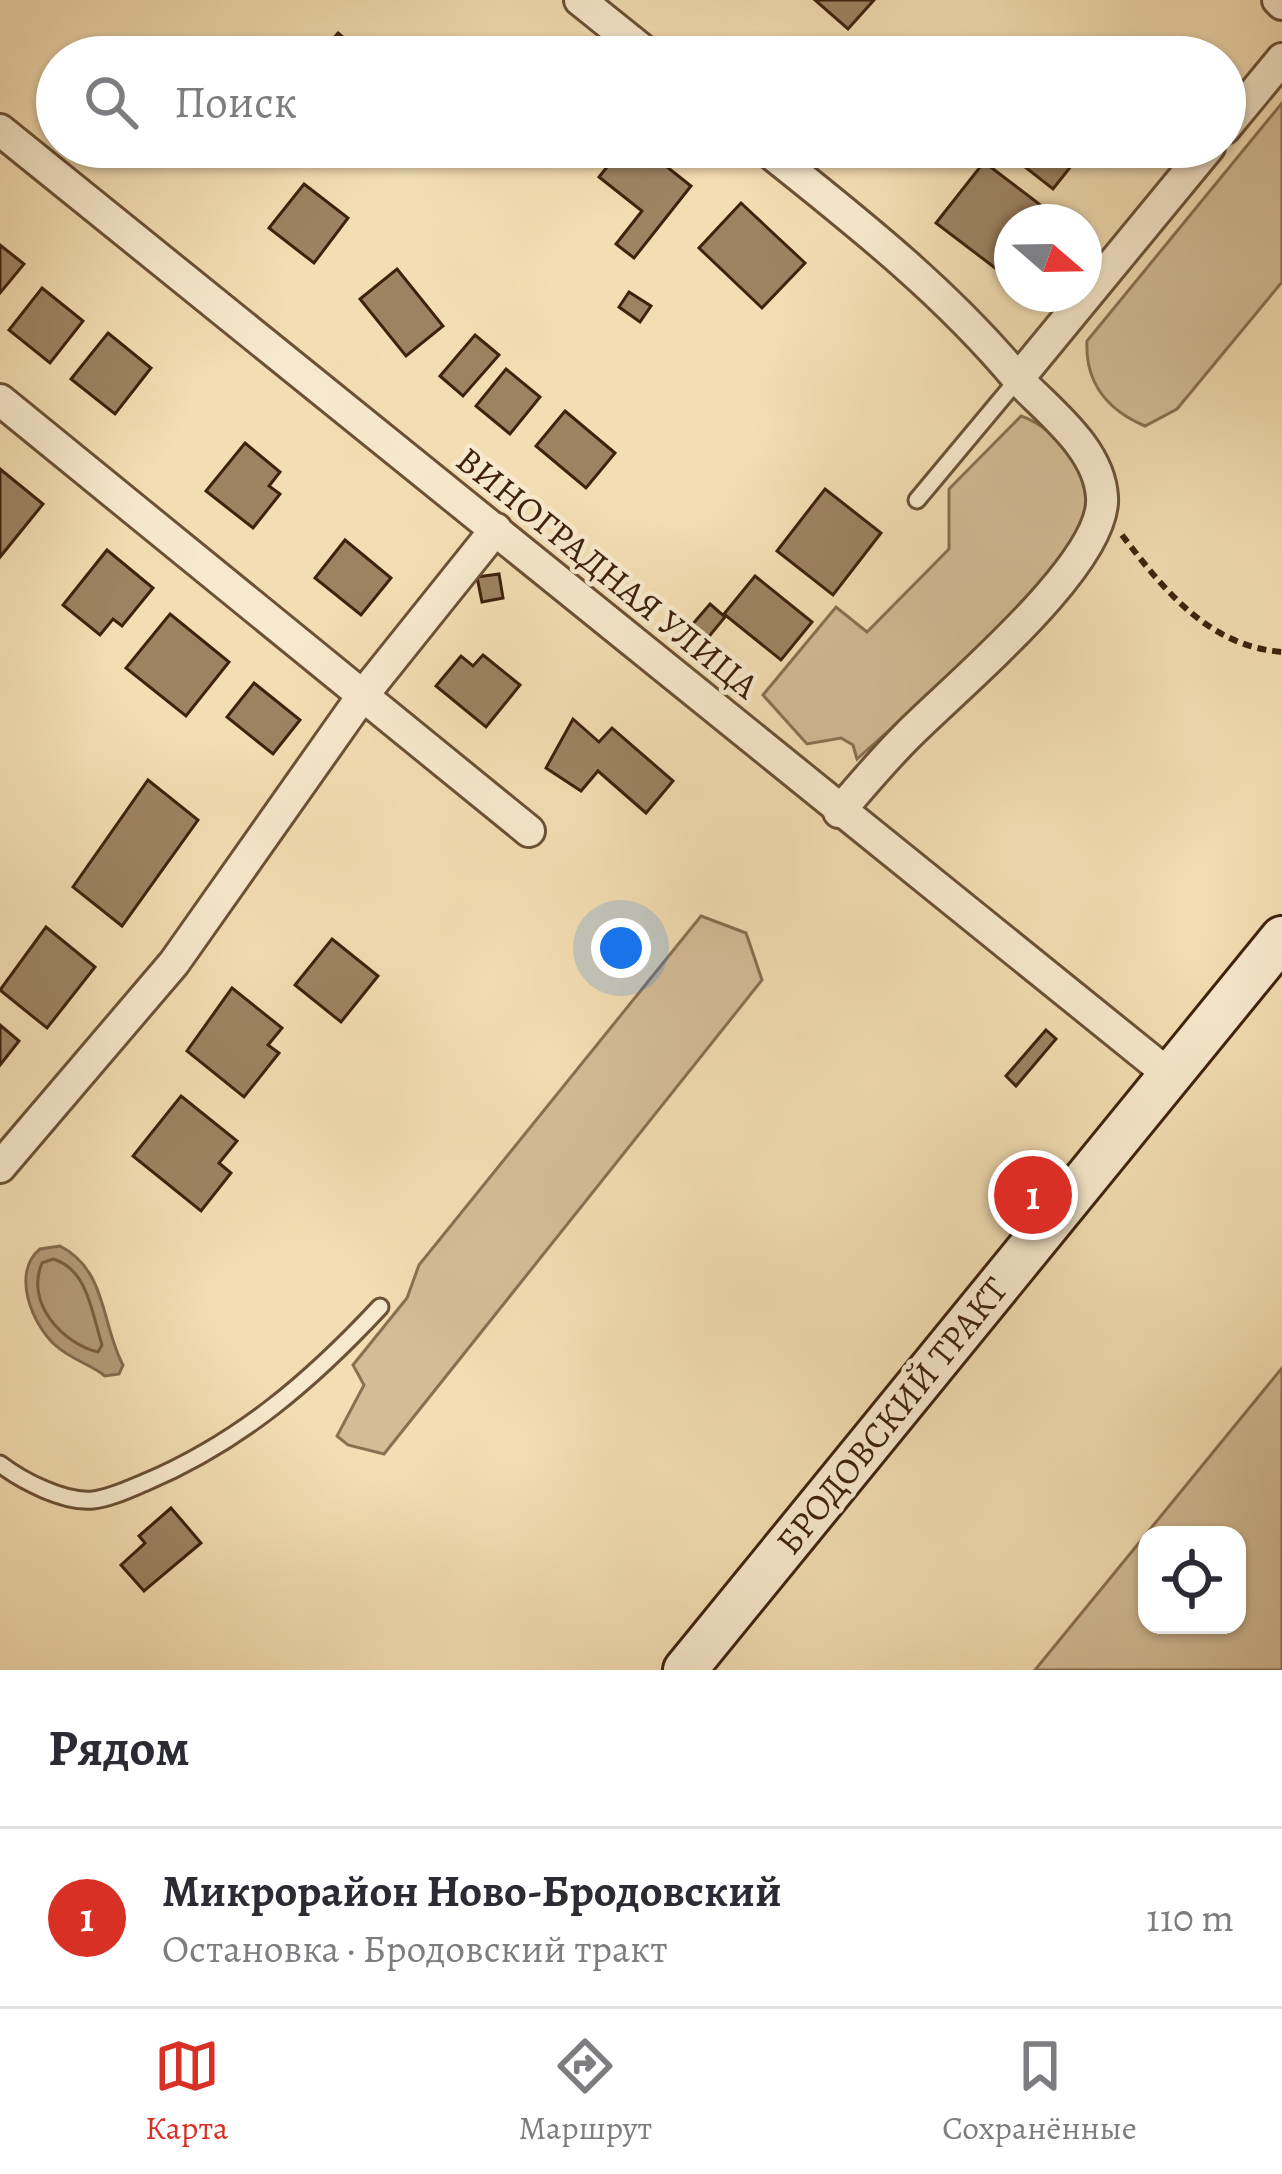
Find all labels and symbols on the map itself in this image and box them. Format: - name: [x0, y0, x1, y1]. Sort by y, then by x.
- north arrow: [994, 204, 1102, 312]
- street label: ВИНОГРАДНАЯ УЛИЦА: [446, 435, 770, 710]
- your location: [591, 918, 651, 978]
- pin: 1: [994, 1150, 1072, 1240]
- street label: БРОДОВСКИЙ ТРАКТ: [764, 1266, 1019, 1564]

